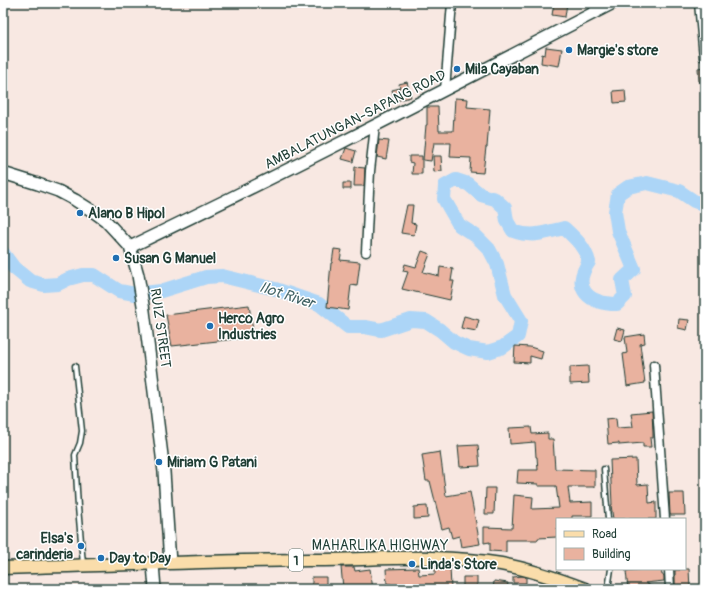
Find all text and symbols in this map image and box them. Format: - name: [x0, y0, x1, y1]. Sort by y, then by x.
- place label: Margie's store: [577, 42, 659, 59]
- marker: Margie's store: [564, 45, 574, 55]
- place label: Mila Cayaban: [465, 61, 539, 78]
- marker: Mila Cayaban: [452, 64, 462, 74]
- street label: AMBALATUNGAN-SAPANG ROAD: [262, 66, 449, 173]
- place label: Alano B Hipol: [88, 205, 165, 222]
- marker: Alano B Hipol: [75, 208, 85, 218]
- place label: Susan G Manuel: [124, 250, 216, 267]
- marker: Susan G Manuel: [111, 253, 121, 263]
- water label: Ilot River: [257, 278, 318, 314]
- street label: RUIZ STREET: [147, 287, 175, 369]
- place label: Herco Agro Industries: [218, 310, 285, 343]
- marker: Herco Agro Industries: [205, 321, 215, 331]
- place label: Miriam G Patani: [167, 454, 257, 471]
- marker: Miriam G Patani: [154, 457, 164, 467]
- legend: [556, 518, 686, 570]
- text: Road: [592, 527, 617, 542]
- place label: Elsa's carinderia: [15, 530, 74, 563]
- street label: MAHARLIKA HIGHWAY: [312, 537, 448, 554]
- marker: Elsa's carinderia: [76, 541, 86, 551]
- text: Building: [592, 547, 631, 562]
- road number: 1: [289, 549, 303, 571]
- place label: Day to Day: [109, 550, 171, 567]
- marker: Day to Day: [96, 553, 106, 563]
- place label: Linda's Store: [420, 556, 498, 573]
- marker: Linda's Store: [407, 559, 417, 569]

